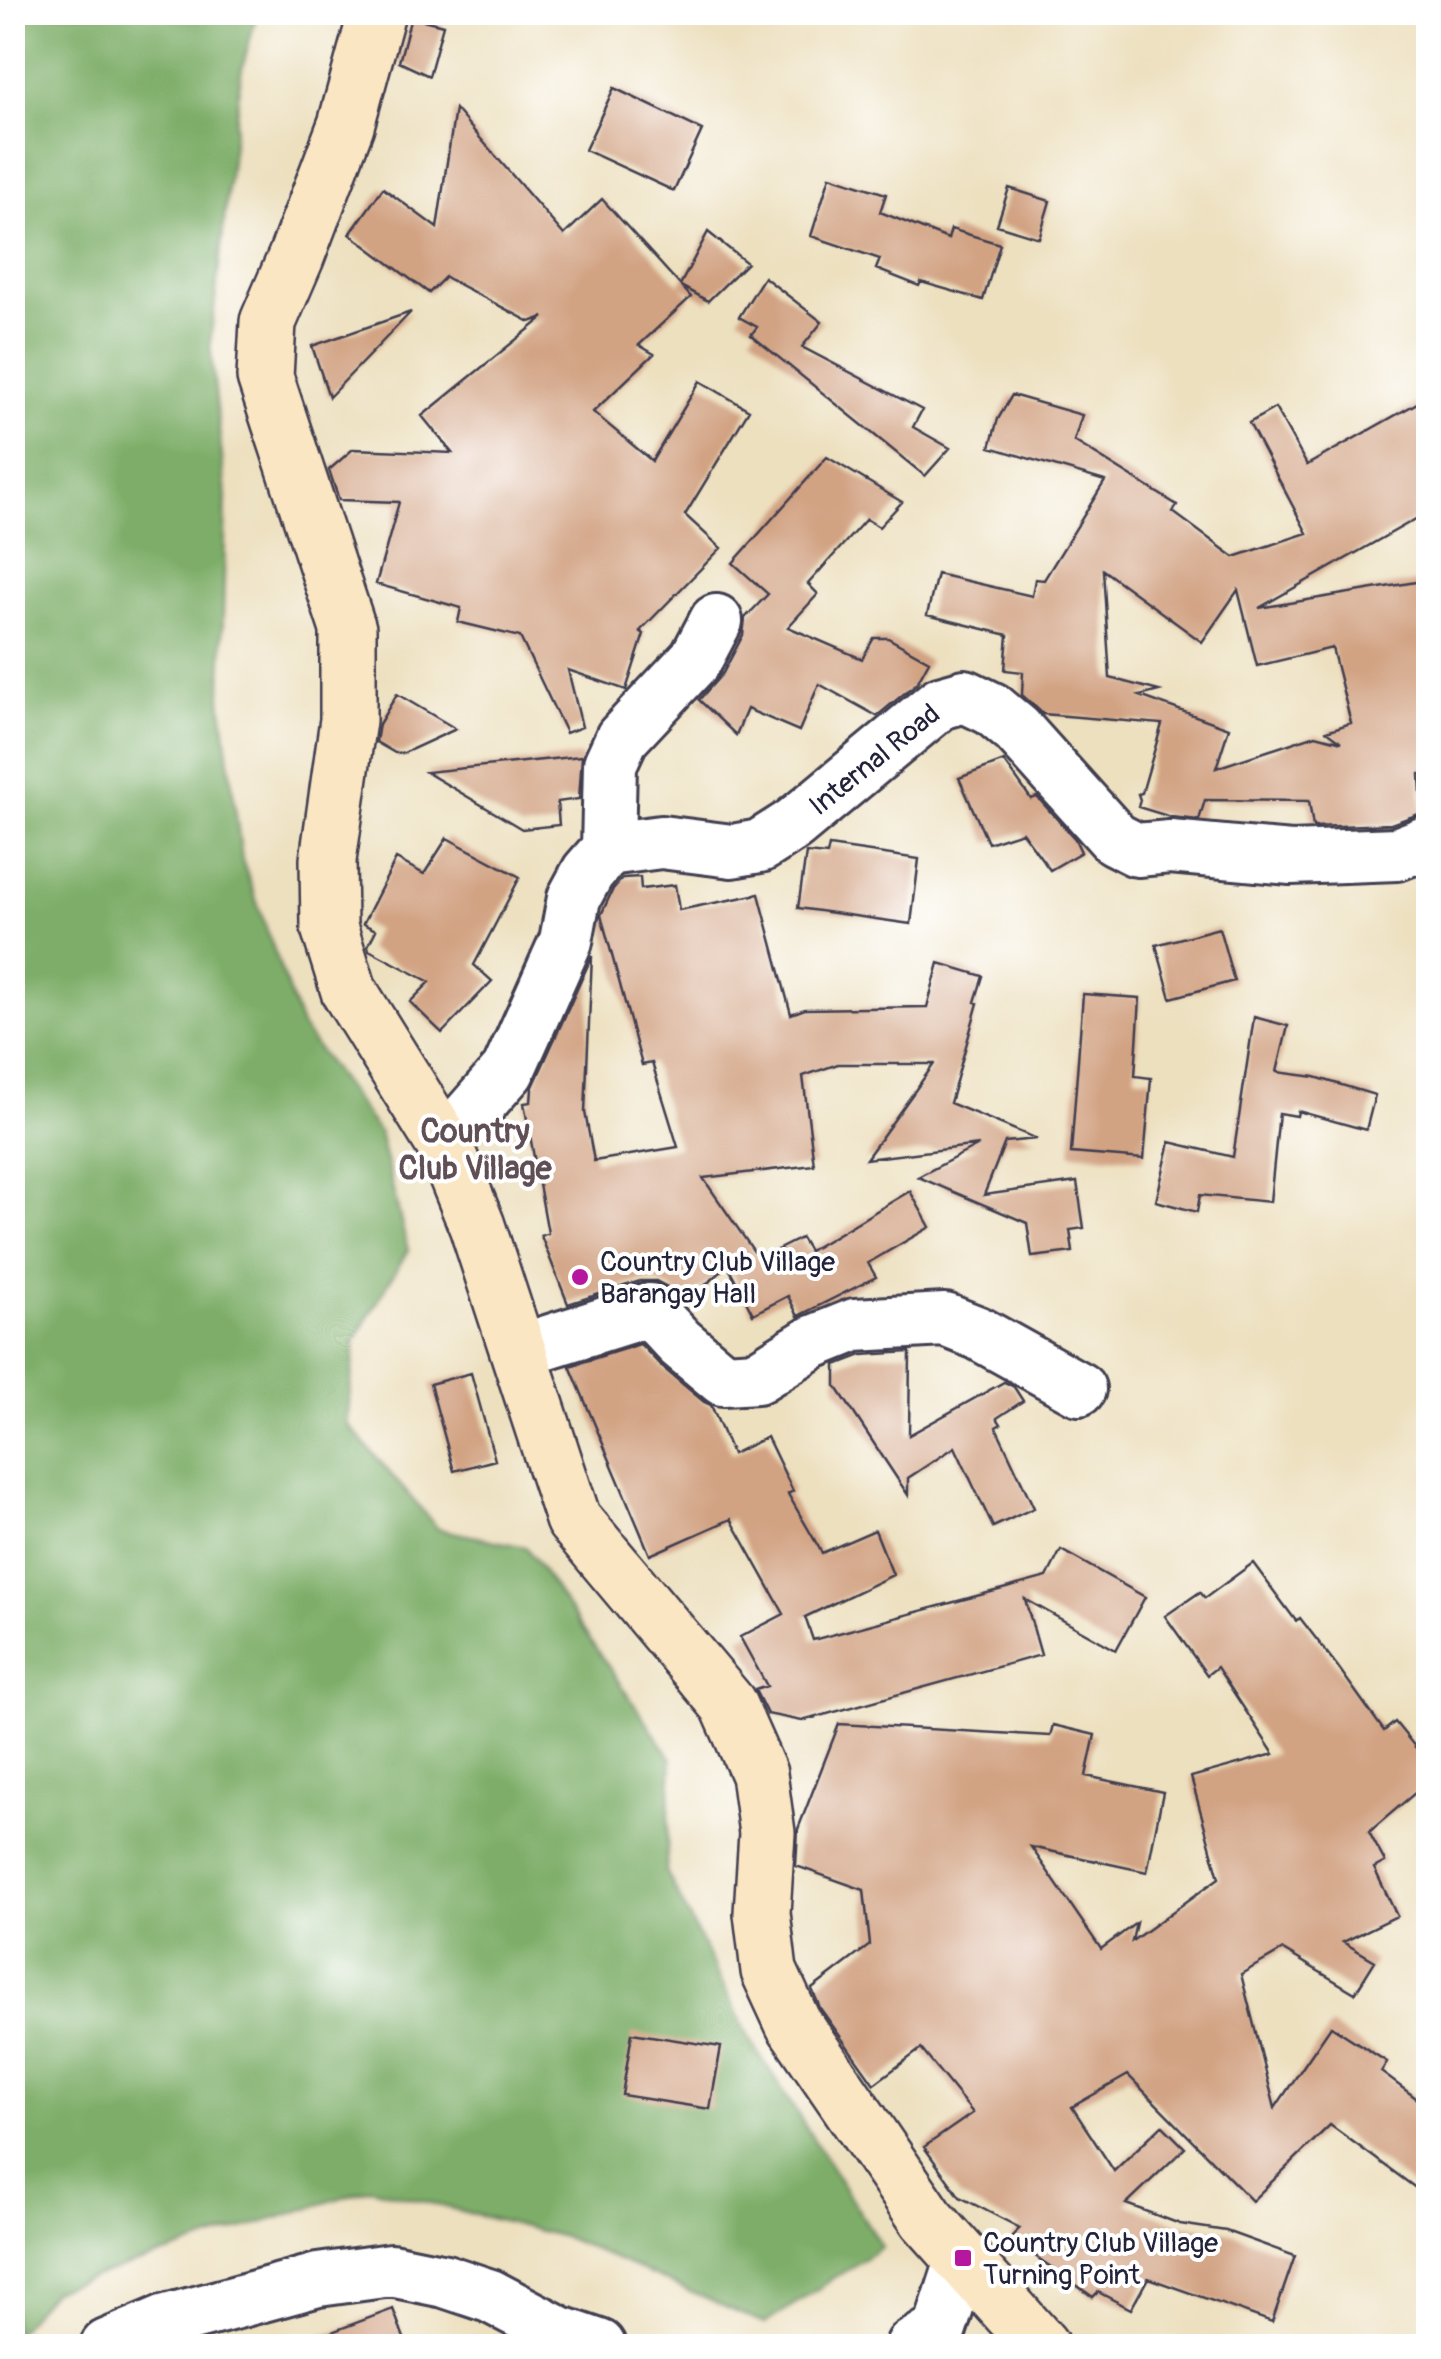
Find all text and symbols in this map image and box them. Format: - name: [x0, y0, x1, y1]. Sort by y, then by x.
- street label: Internal Road: [802, 697, 947, 824]
- district label: Country Club Village: [399, 1112, 553, 1189]
- place label: Country Club Village Barangay Hall: [600, 1245, 835, 1312]
- marker: Country Club Village Barangay Hall: [569, 1266, 591, 1288]
- place label: Country Club Village Turning Point: [983, 2226, 1218, 2293]
- marker: Country Club Village Turning Point: [952, 2247, 974, 2269]

